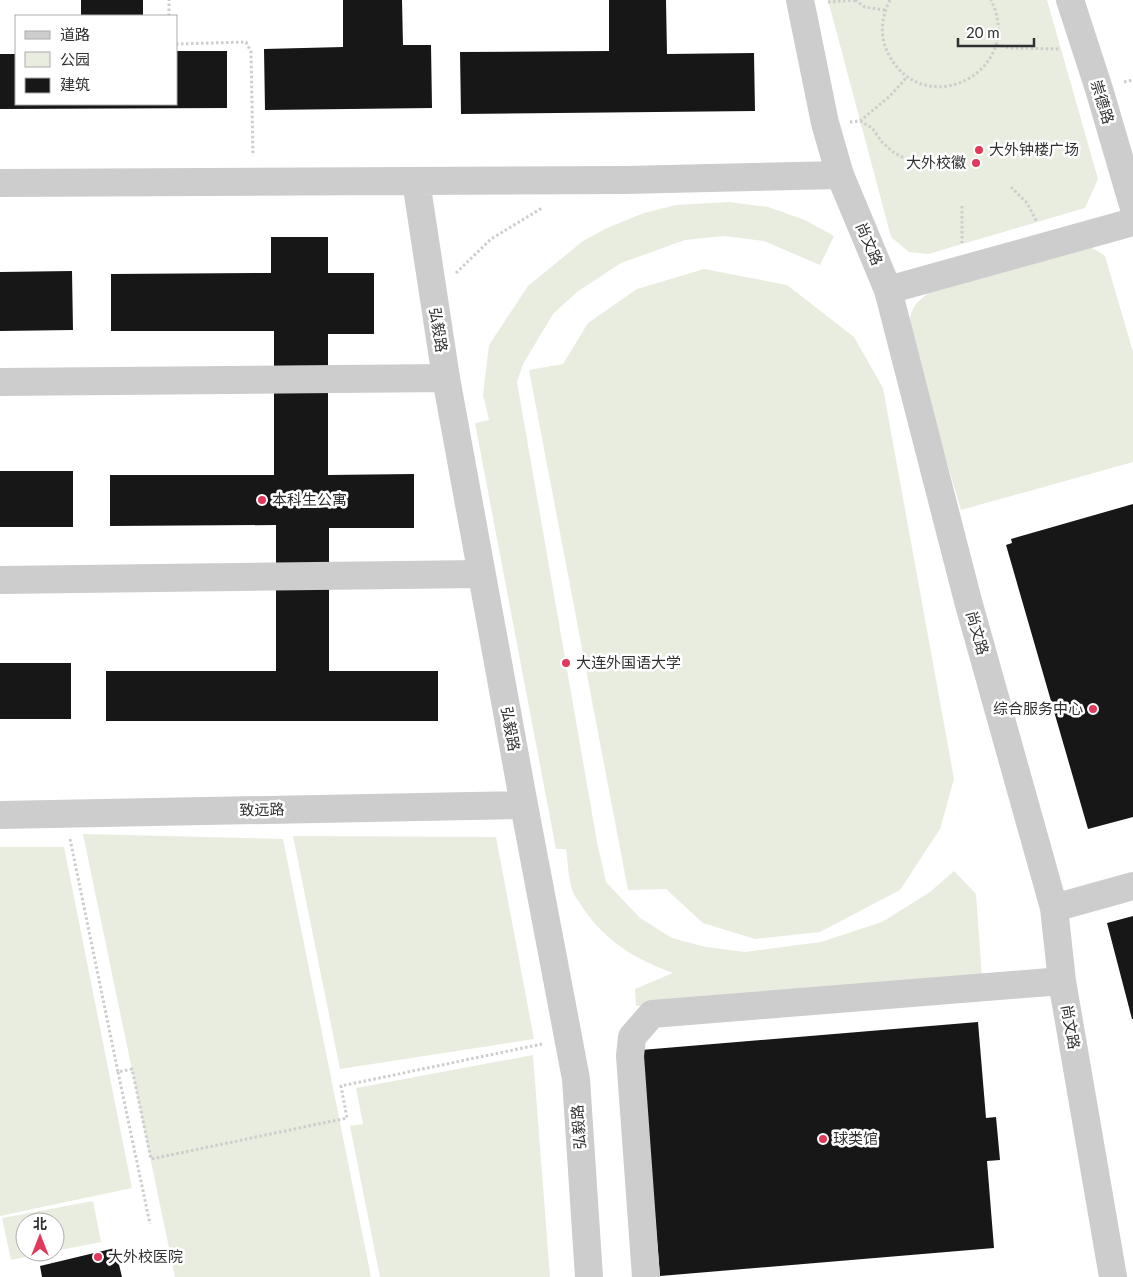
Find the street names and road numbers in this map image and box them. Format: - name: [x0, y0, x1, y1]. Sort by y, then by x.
- street label: 崇德路: [1088, 78, 1118, 126]
- street label: 尚文路: [853, 219, 887, 268]
- street label: 弘毅路: [427, 306, 451, 353]
- street label: 尚文路: [963, 609, 993, 657]
- street label: 弘毅路: [498, 705, 524, 753]
- street label: 致远路: [239, 800, 285, 818]
- street label: 尚文路: [1058, 1003, 1084, 1051]
- street label: 弘毅路: [567, 1104, 589, 1150]

